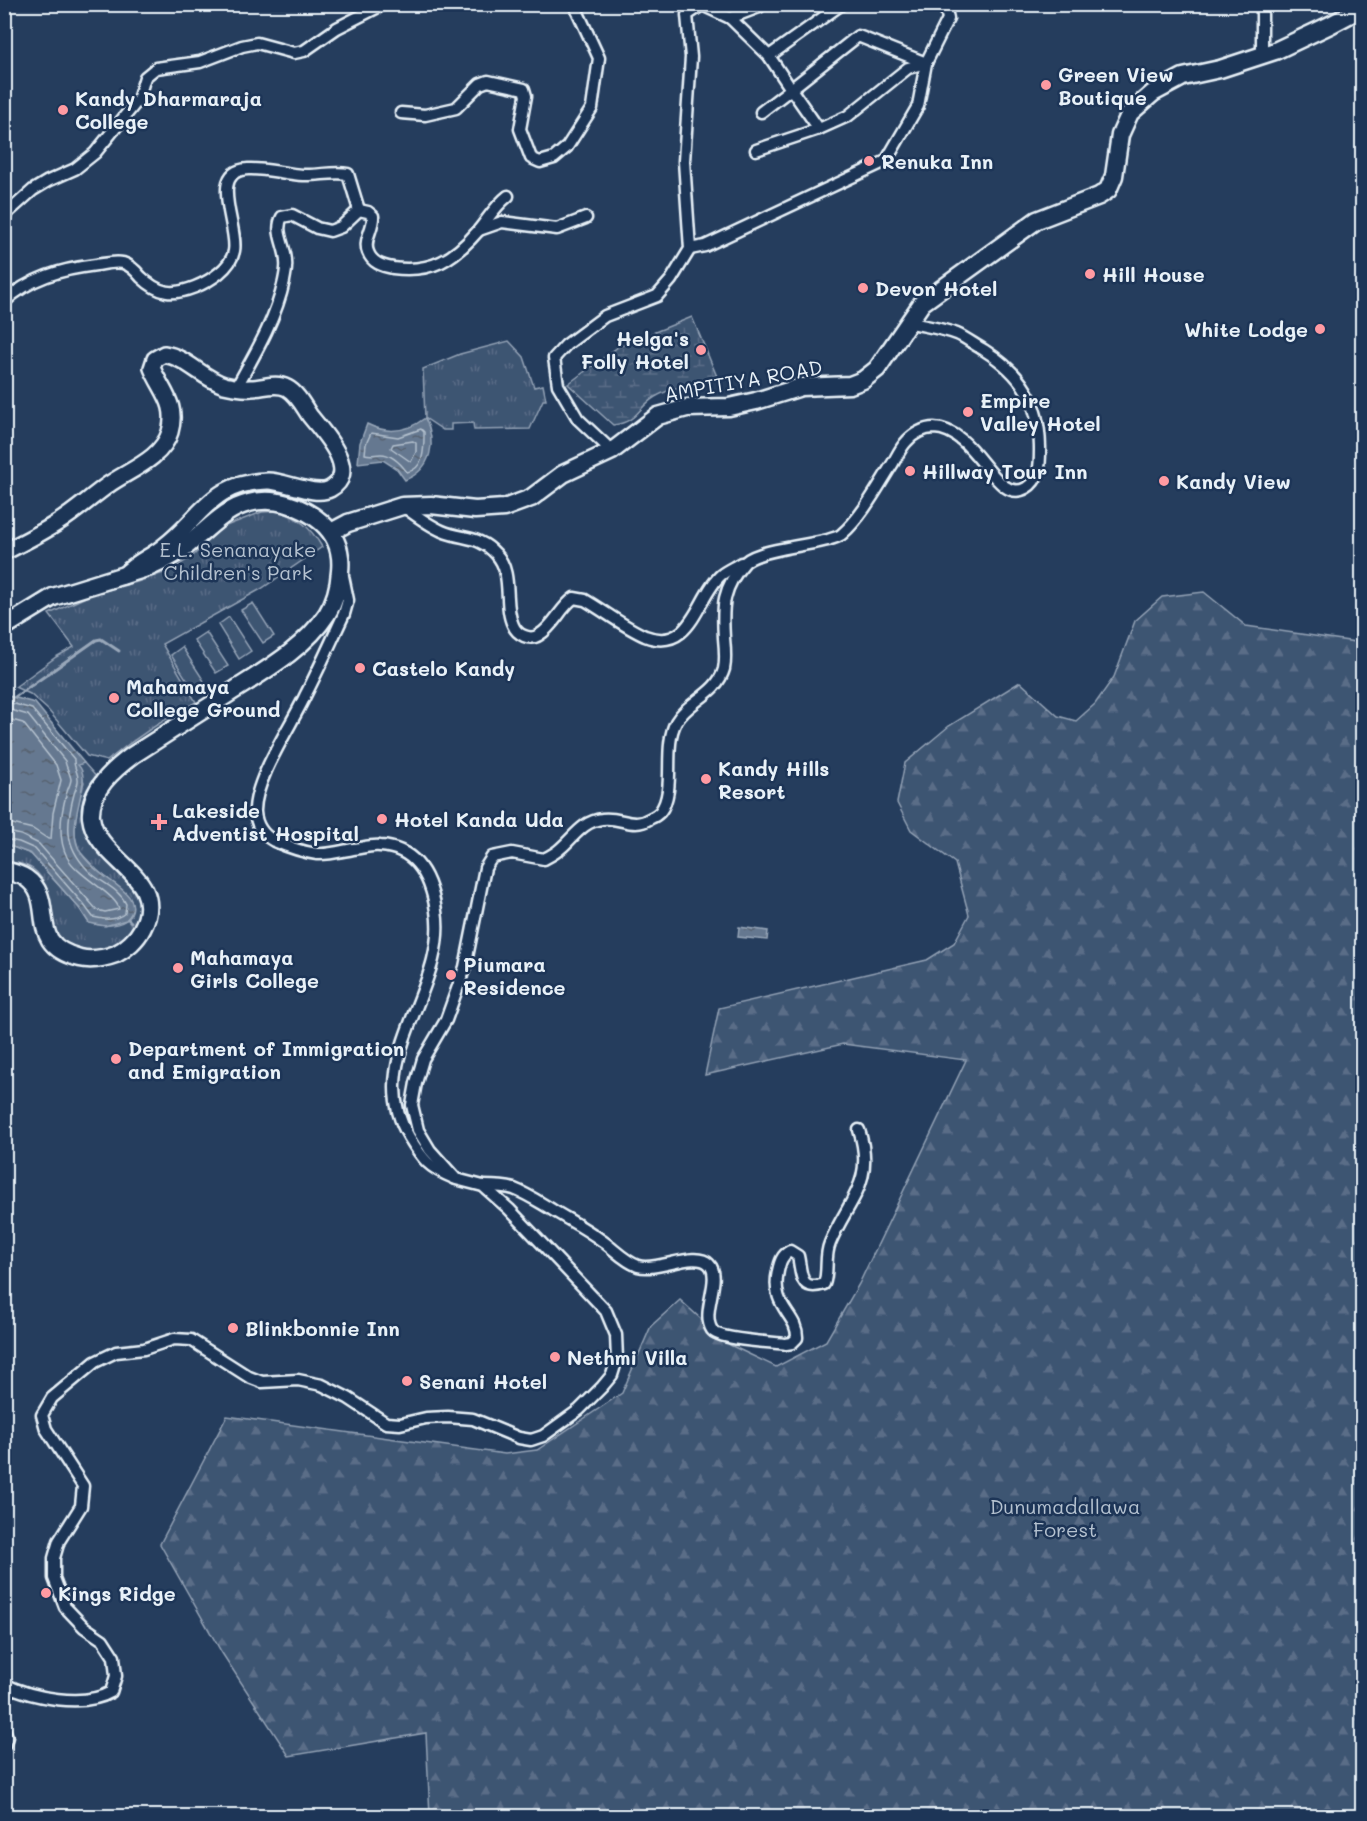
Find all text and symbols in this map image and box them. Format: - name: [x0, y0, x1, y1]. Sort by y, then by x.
- place label: Green View Boutique: [1058, 61, 1174, 110]
- marker: Green View Boutique: [1039, 78, 1053, 92]
- place label: Kandy Dharmaraja College: [75, 85, 262, 134]
- marker: Kandy Dharmaraja College: [56, 103, 70, 117]
- place label: Renuka Inn: [881, 148, 993, 174]
- marker: Renuka Inn: [862, 154, 876, 168]
- place label: Hill House: [1102, 261, 1205, 287]
- marker: Hill House: [1083, 267, 1097, 281]
- place label: Devon Hotel: [875, 275, 997, 301]
- marker: Devon Hotel: [856, 281, 870, 295]
- place label: White Lodge: [1184, 316, 1308, 342]
- marker: White Lodge: [1313, 322, 1327, 336]
- place label: Helga's Folly Hotel: [581, 325, 689, 374]
- marker: Helga's Folly Hotel: [694, 343, 708, 357]
- street label: AMPITIYA ROAD: [662, 353, 824, 407]
- place label: Empire Valley Hotel: [980, 387, 1101, 436]
- marker: Empire Valley Hotel: [961, 405, 975, 419]
- place label: Hillway Tour Inn: [922, 458, 1088, 484]
- marker: Hillway Tour Inn: [903, 464, 917, 478]
- place label: Kandy View: [1176, 468, 1291, 494]
- marker: Kandy View: [1157, 474, 1171, 488]
- park label: E.L. Senanayake Children's Park: [160, 536, 316, 585]
- place label: Castelo Kandy: [372, 655, 515, 681]
- marker: Castelo Kandy: [353, 661, 367, 675]
- place label: Mahamaya College Ground: [126, 673, 281, 722]
- marker: Mahamaya College Ground: [107, 691, 121, 705]
- place label: Kandy Hills Resort: [718, 755, 829, 804]
- marker: Kandy Hills Resort: [699, 772, 713, 786]
- place label: Lakeside Adventist Hospital: [172, 797, 359, 846]
- place label: Hotel Kanda Uda: [394, 806, 564, 832]
- marker: Hotel Kanda Uda: [375, 812, 389, 826]
- marker: Lakeside Adventist Hospital: [150, 813, 168, 831]
- place label: Mahamaya Girls College: [190, 944, 319, 993]
- place label: Piumara Residence: [463, 951, 566, 1000]
- marker: Mahamaya Girls College: [171, 961, 185, 975]
- marker: Piumara Residence: [444, 968, 458, 982]
- place label: Department of Immigration and Emigration: [128, 1035, 404, 1084]
- marker: Department of Immigration and Emigration: [109, 1052, 123, 1066]
- place label: Blinkbonnie Inn: [245, 1315, 400, 1341]
- marker: Blinkbonnie Inn: [226, 1321, 240, 1335]
- place label: Nethmi Villa: [567, 1344, 688, 1370]
- marker: Nethmi Villa: [548, 1350, 562, 1364]
- place label: Senani Hotel: [419, 1368, 547, 1394]
- marker: Senani Hotel: [400, 1374, 414, 1388]
- park label: Dunumadallawa Forest: [990, 1493, 1140, 1542]
- place label: Kings Ridge: [58, 1580, 176, 1606]
- marker: Kings Ridge: [39, 1586, 53, 1600]

